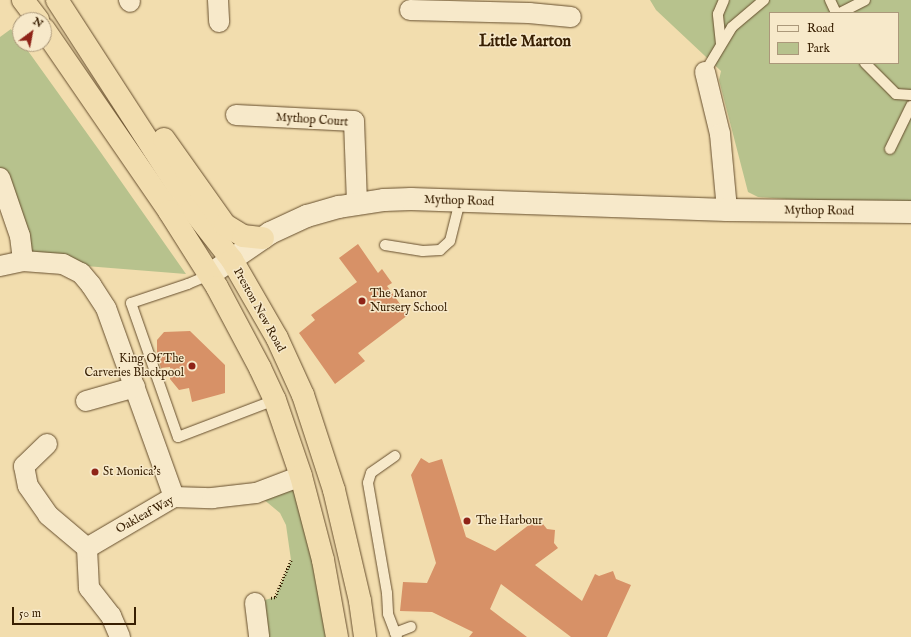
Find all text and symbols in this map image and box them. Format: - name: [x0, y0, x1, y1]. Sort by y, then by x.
- north arrow: [12, 12, 52, 52]
- legend: [769, 12, 899, 64]
- text: N: [30, 14, 46, 31]
- text: Road: [807, 21, 834, 36]
- district label: Little Marton: [479, 32, 571, 52]
- text: Park: [807, 41, 830, 56]
- street label: Mythop Court: [275, 110, 349, 130]
- street label: Mythop Road: [424, 193, 494, 209]
- street label: Mythop Road: [784, 203, 854, 219]
- street label: Preston New Road: [230, 265, 288, 355]
- place label: The Manor Nursery School: [370, 287, 447, 315]
- marker: The Manor Nursery School: [357, 296, 367, 306]
- place label: King Of The Carveries Blackpool: [84, 352, 184, 380]
- marker: King Of The Carveries Blackpool: [187, 361, 197, 371]
- place label: St Monica's: [103, 465, 161, 479]
- marker: St Monica's: [90, 467, 100, 477]
- street label: Oakleaf Way: [113, 493, 177, 537]
- place label: The Harbour: [476, 514, 543, 528]
- marker: The Harbour: [461, 515, 473, 527]
- scale bar: [14, 599, 138, 625]
- text: 50 m: [19, 606, 41, 621]

